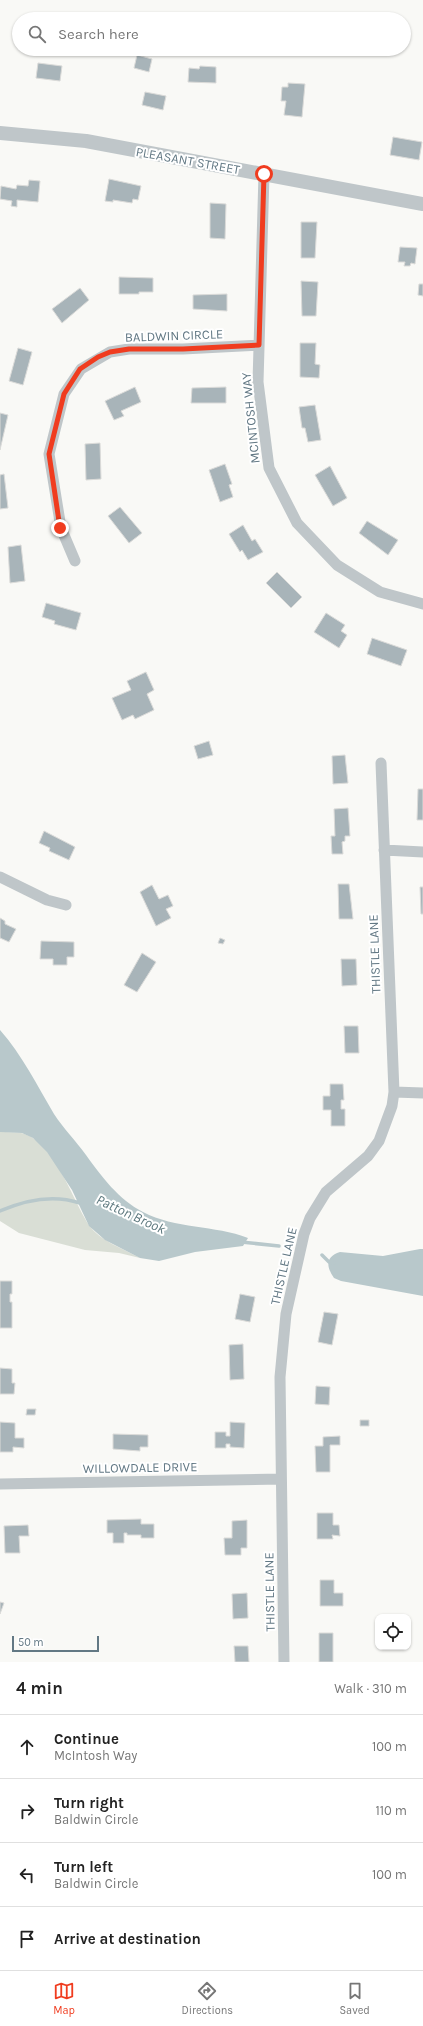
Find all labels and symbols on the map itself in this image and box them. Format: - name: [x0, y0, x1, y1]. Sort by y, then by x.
- street label: PLEASANT STREET: [135, 144, 242, 177]
- route start: [255, 165, 273, 183]
- street label: BALDWIN CIRCLE: [125, 326, 223, 345]
- street label: MCINTOSH WAY: [238, 372, 263, 464]
- route end: [51, 519, 69, 537]
- street label: THISTLE LANE: [366, 914, 383, 994]
- water label: Patton Brook: [93, 1191, 169, 1238]
- street label: THISTLE LANE: [267, 1226, 300, 1306]
- street label: WILLOWDALE DRIVE: [83, 1459, 198, 1476]
- street label: THISTLE LANE: [261, 1552, 278, 1632]
- scale bar: [12, 1634, 99, 1653]

